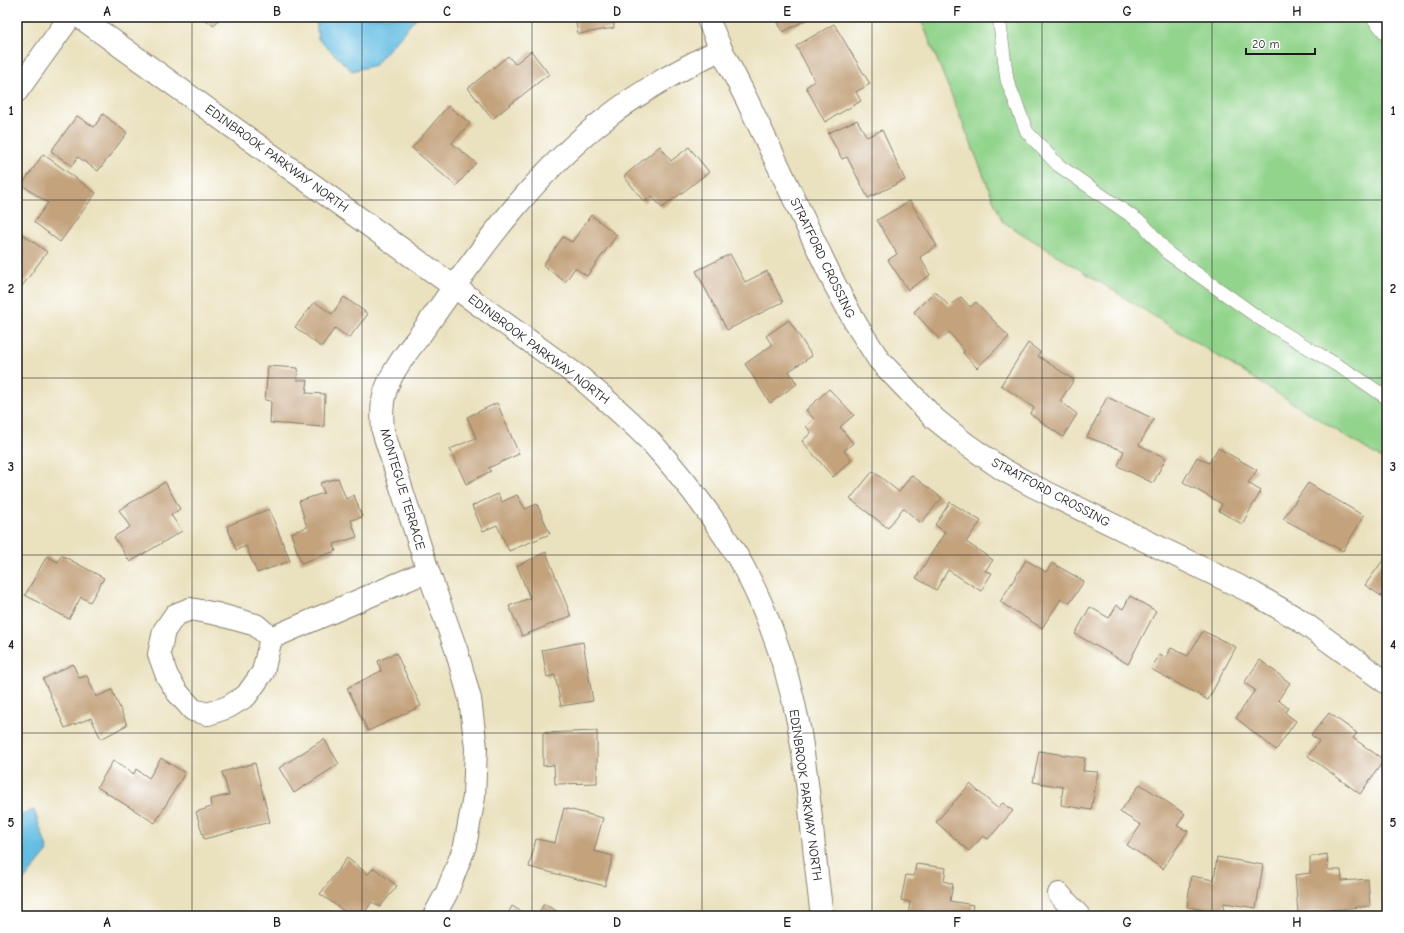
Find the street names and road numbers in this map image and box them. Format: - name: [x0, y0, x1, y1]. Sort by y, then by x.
- street label: EDINBROOK PARKWAY NORTH: [203, 101, 351, 215]
- street label: STRATFORD CROSSING: [787, 195, 859, 321]
- street label: EDINBROOK PARKWAY NORTH: [465, 291, 613, 407]
- street label: MONTEGUE TERRACE: [377, 426, 429, 552]
- street label: STRATFORD CROSSING: [989, 454, 1113, 530]
- street label: EDINBROOK PARKWAY NORTH: [787, 708, 825, 882]

